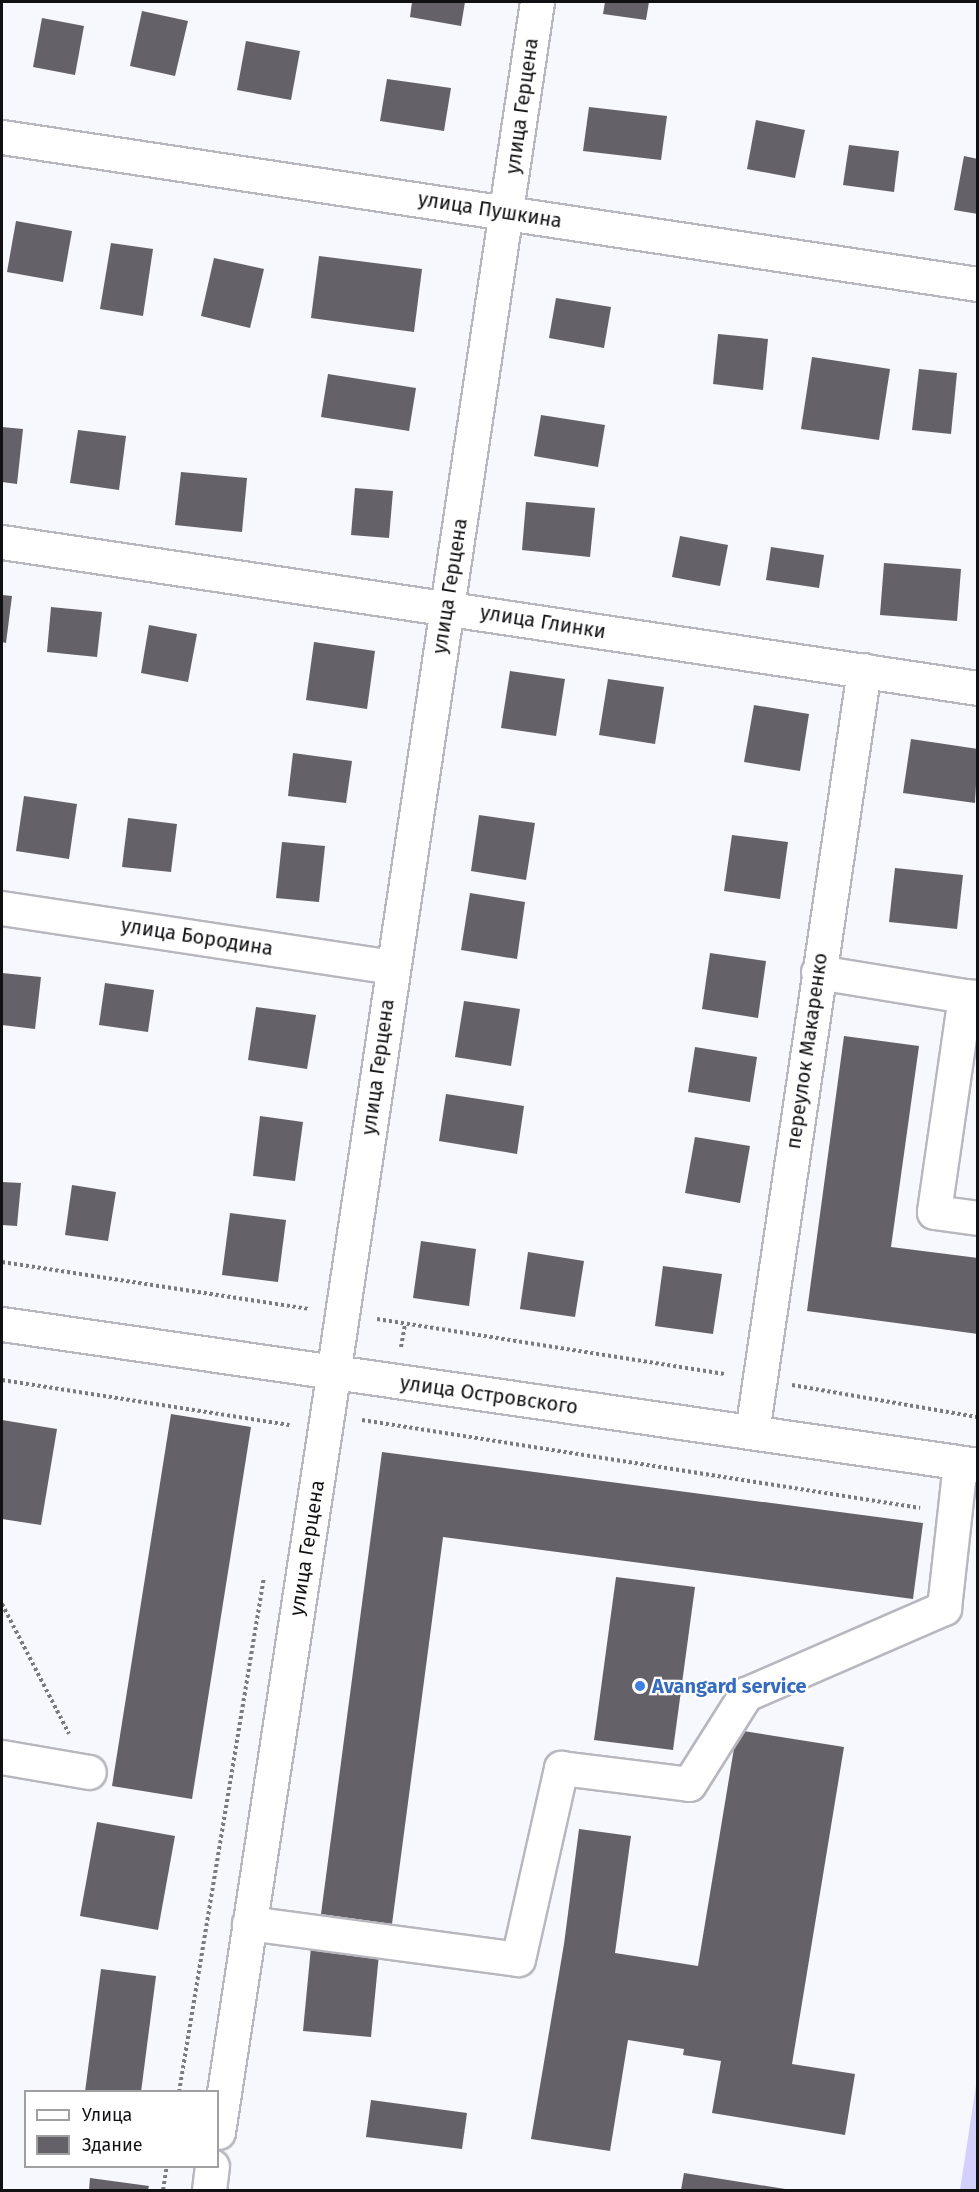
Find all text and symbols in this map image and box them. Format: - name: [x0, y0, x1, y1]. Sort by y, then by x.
- street label: улица Герцена: [501, 36, 543, 176]
- street label: улица Пушкина: [416, 187, 564, 233]
- street label: улица Герцена: [427, 516, 473, 656]
- street label: улица Глинки: [478, 600, 608, 644]
- street label: улица Бородина: [119, 913, 275, 961]
- street label: переулок Макаренко: [781, 951, 833, 1151]
- street label: улица Герцена: [357, 997, 399, 1137]
- street label: улица Островского: [399, 1371, 579, 1419]
- street label: улица Герцена: [284, 1478, 330, 1618]
- place label: Avangard service: [652, 1674, 807, 1698]
- marker: Avangard service: [633, 1679, 647, 1693]
- legend: [24, 2090, 219, 2168]
- text: Улица: [82, 2104, 132, 2126]
- text: Здание: [82, 2134, 143, 2156]

